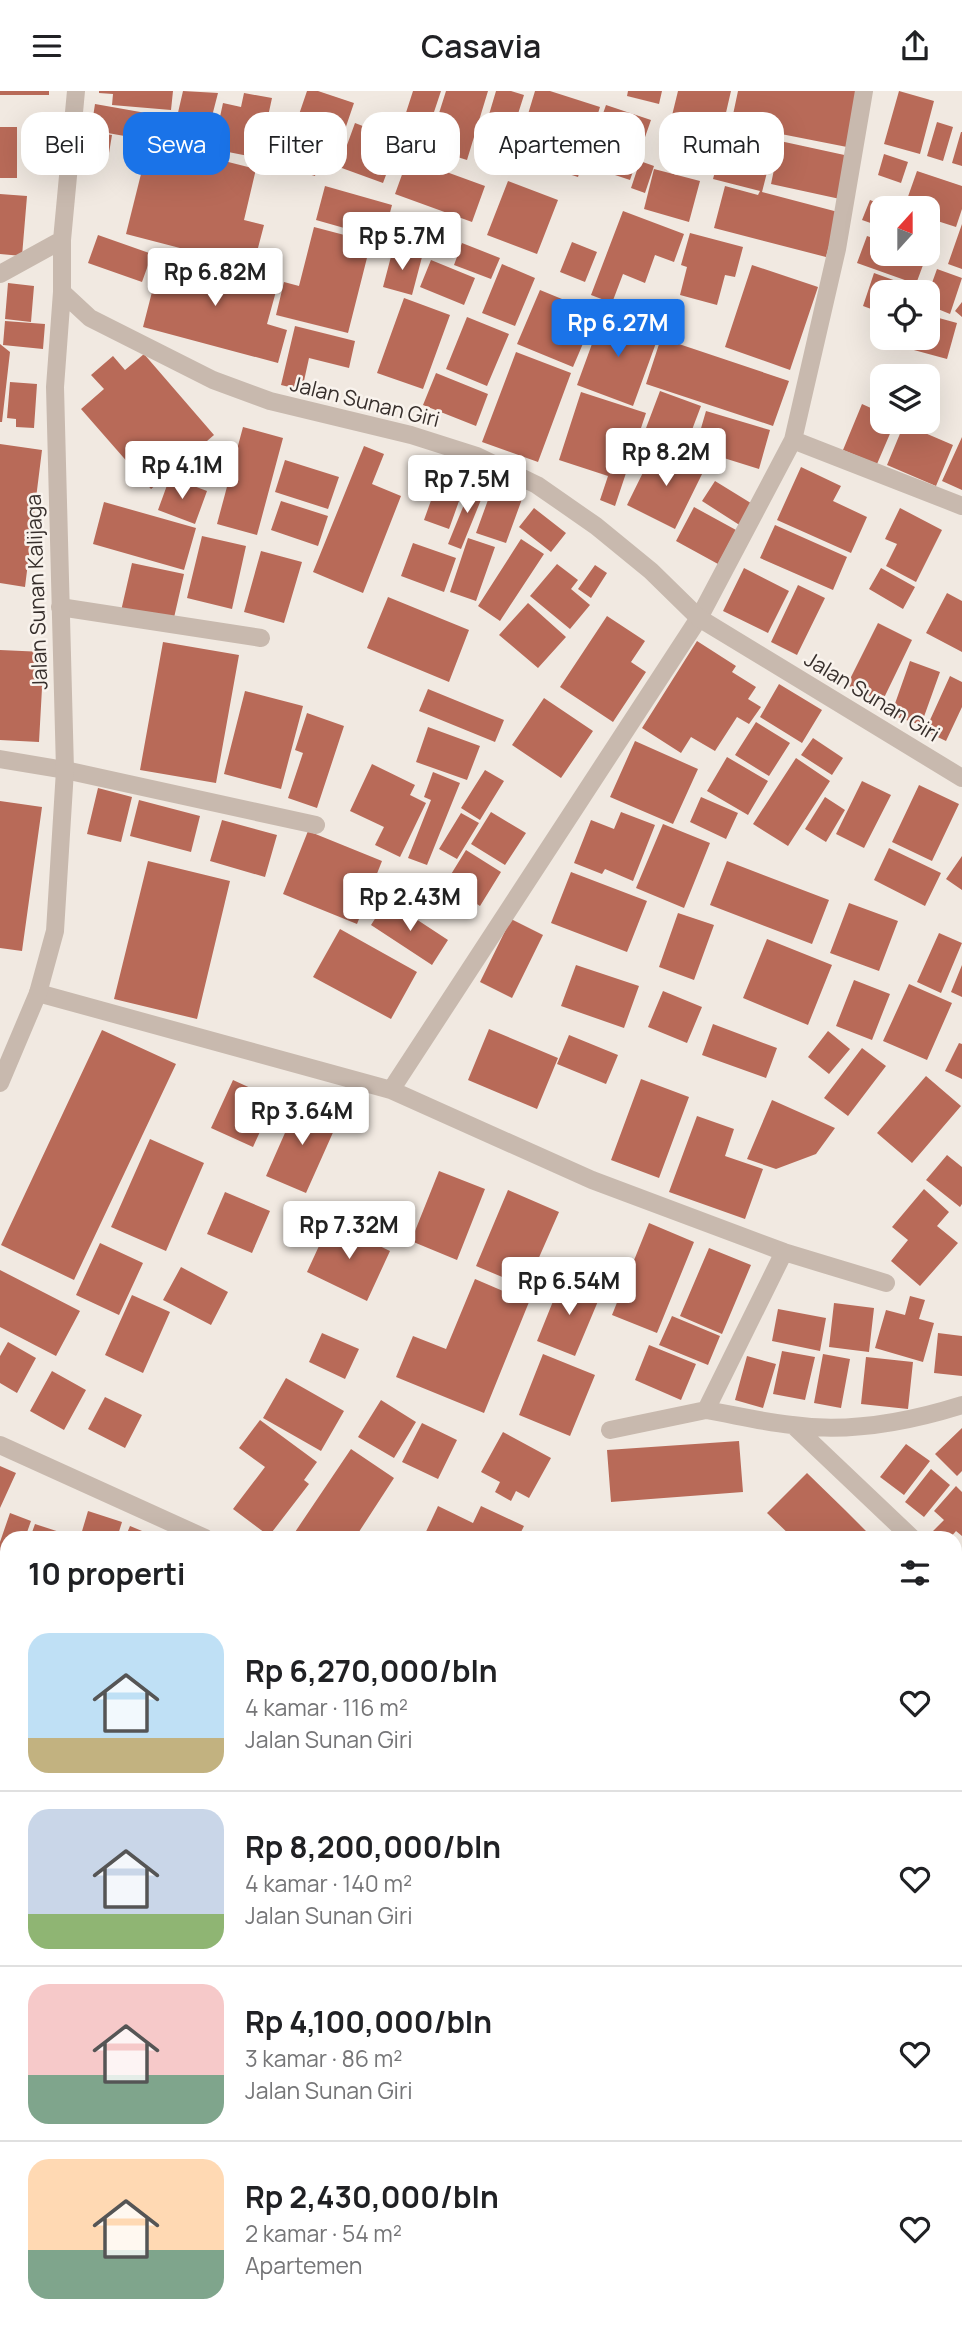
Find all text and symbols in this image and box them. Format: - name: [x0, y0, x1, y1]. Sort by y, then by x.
- text: Casavia: [421, 24, 541, 68]
- icon: menu: [28, 27, 66, 65]
- icon: share: [896, 27, 934, 65]
- chip: Beli: [21, 112, 109, 175]
- chip: Sewa: [123, 112, 230, 175]
- chip: Filter: [244, 112, 347, 175]
- chip: Baru: [361, 112, 460, 175]
- chip: Apartemen: [474, 112, 645, 175]
- chip: Rumah: [659, 112, 784, 175]
- north arrow: [870, 196, 940, 266]
- map controls: [870, 196, 940, 434]
- pin: Rp 5.7M: [337, 213, 467, 272]
- text: Rp 5.7M: [359, 219, 445, 251]
- pin: Rp 6.82M: [143, 249, 287, 308]
- text: Rp 6.82M: [164, 255, 266, 287]
- button: locate: [870, 280, 940, 350]
- pin: Rp 6.27M: [546, 299, 690, 359]
- text: Rp 6.27M: [568, 306, 668, 338]
- button: layers: [870, 364, 940, 434]
- street label: Jalan Sunan Giri: [288, 369, 443, 433]
- pin: Rp 8.2M: [601, 429, 731, 488]
- text: Rp 8.2M: [622, 435, 710, 467]
- pin: Rp 4.1M: [117, 441, 247, 501]
- text: Rp 4.1M: [141, 448, 223, 480]
- pin: Rp 7.5M: [402, 455, 532, 515]
- text: Rp 7.5M: [424, 462, 510, 494]
- street label: Jalan Sunan Kalijaga: [19, 494, 53, 690]
- street label: Jalan Sunan Giri: [800, 645, 945, 748]
- pin: Rp 2.43M: [338, 873, 482, 933]
- text: Rp 2.43M: [359, 880, 461, 912]
- pin: Rp 3.64M: [230, 1087, 374, 1147]
- text: Rp 3.64M: [251, 1094, 353, 1126]
- pin: Rp 7.32M: [277, 1201, 421, 1261]
- text: Rp 7.32M: [299, 1208, 399, 1240]
- pin: Rp 6.54M: [497, 1257, 641, 1317]
- text: Rp 6.54M: [518, 1264, 620, 1296]
- text: 10 properti: [28, 1553, 186, 1594]
- icon: filters: [896, 1554, 934, 1592]
- text: Rp 6,270,000/bln: [245, 1650, 498, 1691]
- icon: home: [84, 1661, 168, 1745]
- icon: heart: [896, 1684, 934, 1722]
- text: 4 kamar · 116 m²: [245, 1691, 408, 1723]
- text: Jalan Sunan Giri: [245, 1723, 413, 1755]
- text: Rp 8,200,000/bln: [245, 1826, 501, 1867]
- icon: home: [84, 1837, 168, 1921]
- icon: heart: [896, 1860, 934, 1898]
- text: 4 kamar · 140 m²: [245, 1867, 412, 1899]
- text: Jalan Sunan Giri: [245, 1899, 413, 1931]
- text: Rp 4,100,000/bln: [245, 2001, 492, 2042]
- icon: home: [84, 2012, 168, 2096]
- icon: heart: [896, 2035, 934, 2073]
- text: 3 kamar · 86 m²: [245, 2042, 402, 2074]
- text: Jalan Sunan Giri: [245, 2074, 413, 2106]
- text: Rp 2,430,000/bln: [245, 2176, 499, 2217]
- icon: home: [84, 2187, 168, 2271]
- icon: heart: [896, 2210, 934, 2248]
- text: 2 kamar · 54 m²: [245, 2217, 402, 2249]
- text: Apartemen: [245, 2249, 362, 2281]

